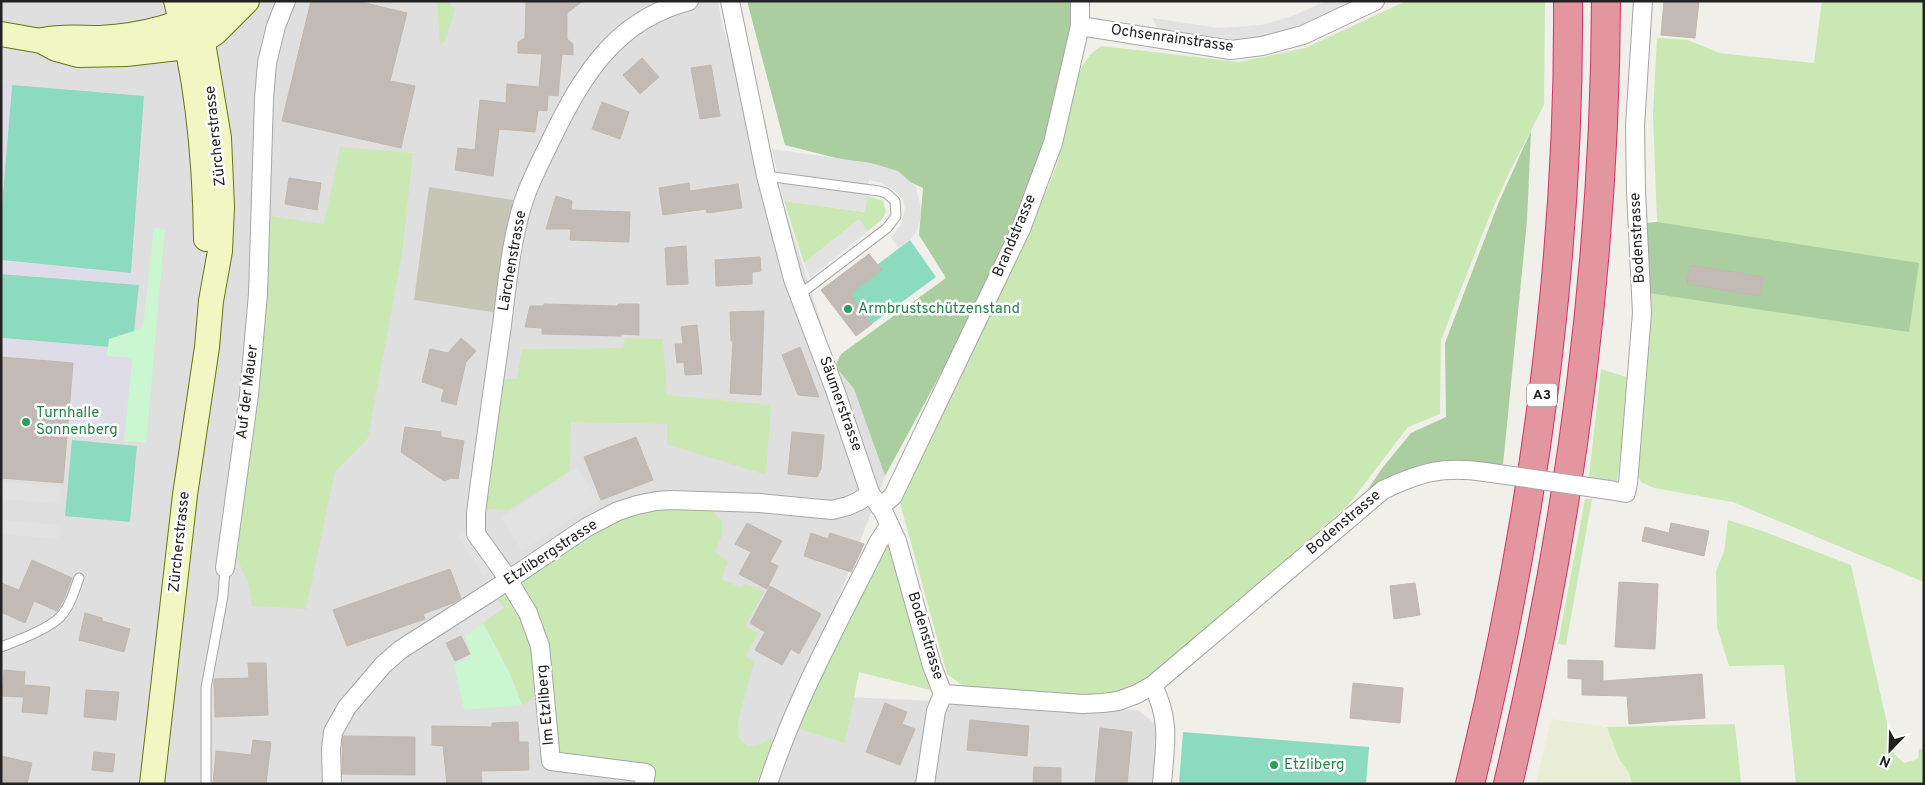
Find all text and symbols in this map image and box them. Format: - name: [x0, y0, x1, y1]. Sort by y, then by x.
- street label: Ochsenrainstrasse: [1110, 21, 1234, 57]
- street label: Zürcherstrasse: [201, 85, 231, 187]
- street label: Brandstrasse: [989, 192, 1041, 280]
- street label: Bodenstrasse: [1626, 192, 1650, 284]
- street label: Lärchenstrasse: [495, 209, 531, 313]
- place label: Armbrustschützenstand: [858, 300, 1020, 319]
- marker: Armbrustschützenstand: [842, 303, 854, 315]
- street label: Auf der Mauer: [233, 344, 263, 440]
- street label: Säumerstrasse: [814, 354, 866, 454]
- road number: A3: [1527, 384, 1557, 406]
- place label: Turnhalle Sonnenberg: [36, 404, 118, 440]
- marker: Turnhalle Sonnenberg: [20, 416, 32, 428]
- street label: Bodenstrasse: [1303, 486, 1385, 560]
- street label: Zürcherstrasse: [165, 491, 195, 593]
- street label: Etzlibergstrasse: [501, 516, 601, 590]
- street label: Bodenstrasse: [903, 590, 947, 682]
- street label: Im Etzliberg: [533, 664, 559, 746]
- north arrow: [1865, 725, 1915, 775]
- text: N: [1878, 751, 1893, 770]
- place label: Etzliberg: [1284, 756, 1345, 775]
- marker: Etzliberg: [1268, 759, 1280, 771]

